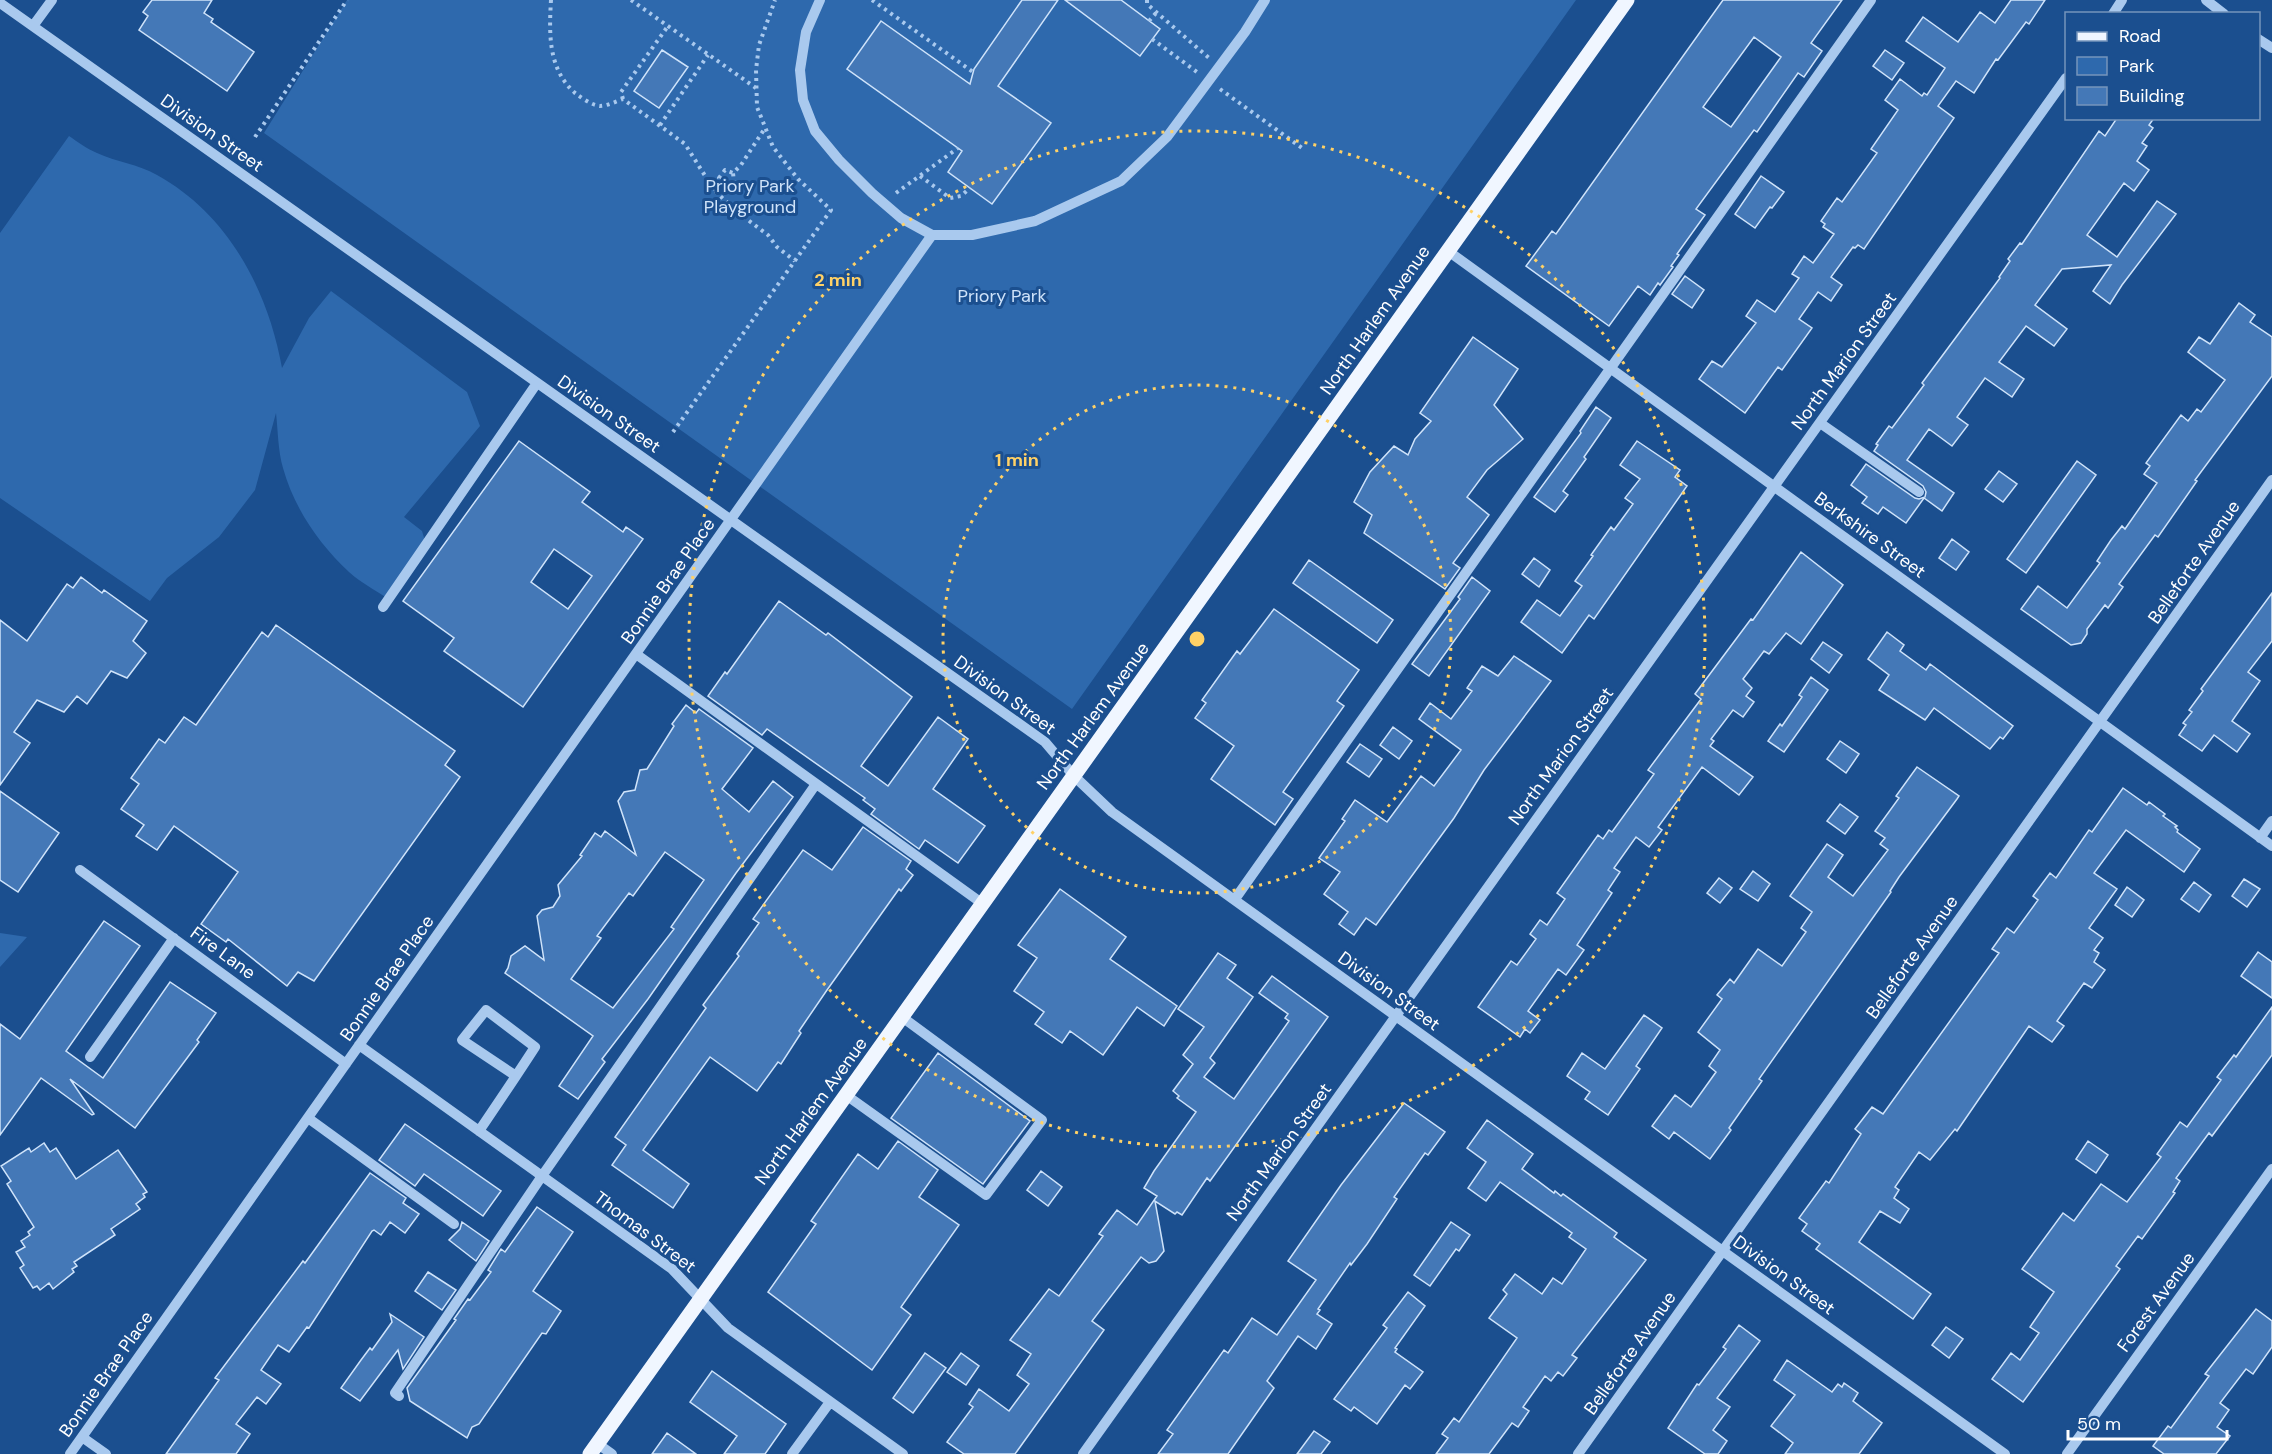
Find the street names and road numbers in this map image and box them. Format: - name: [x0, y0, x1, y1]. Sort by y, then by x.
- street label: Division Street: [156, 89, 268, 177]
- street label: North Harlem Avenue: [1314, 241, 1436, 399]
- street label: North Marion Street: [1786, 287, 1902, 435]
- street label: Division Street: [553, 370, 665, 458]
- street label: Berkshire Street: [1809, 486, 1931, 584]
- street label: Belleforte Avenue: [2142, 496, 2246, 628]
- street label: Bonnie Brae Place: [616, 513, 720, 649]
- street label: North Harlem Avenue: [1031, 637, 1155, 795]
- street label: Division Street: [949, 650, 1061, 740]
- street label: North Marion Street: [1503, 682, 1619, 830]
- street label: Belleforte Avenue: [1860, 891, 1964, 1023]
- street label: Bonnie Brae Place: [335, 910, 439, 1046]
- street label: Fire Lane: [186, 921, 260, 985]
- street label: Division Street: [1333, 946, 1445, 1036]
- street label: North Harlem Avenue: [749, 1032, 873, 1190]
- street label: North Marion Street: [1221, 1078, 1337, 1226]
- street label: Thomas Street: [589, 1186, 701, 1278]
- street label: Division Street: [1728, 1230, 1840, 1320]
- street label: Forest Avenue: [2112, 1247, 2200, 1357]
- street label: Belleforte Avenue: [1578, 1287, 1682, 1419]
- street label: Bonnie Brae Place: [54, 1306, 158, 1442]

